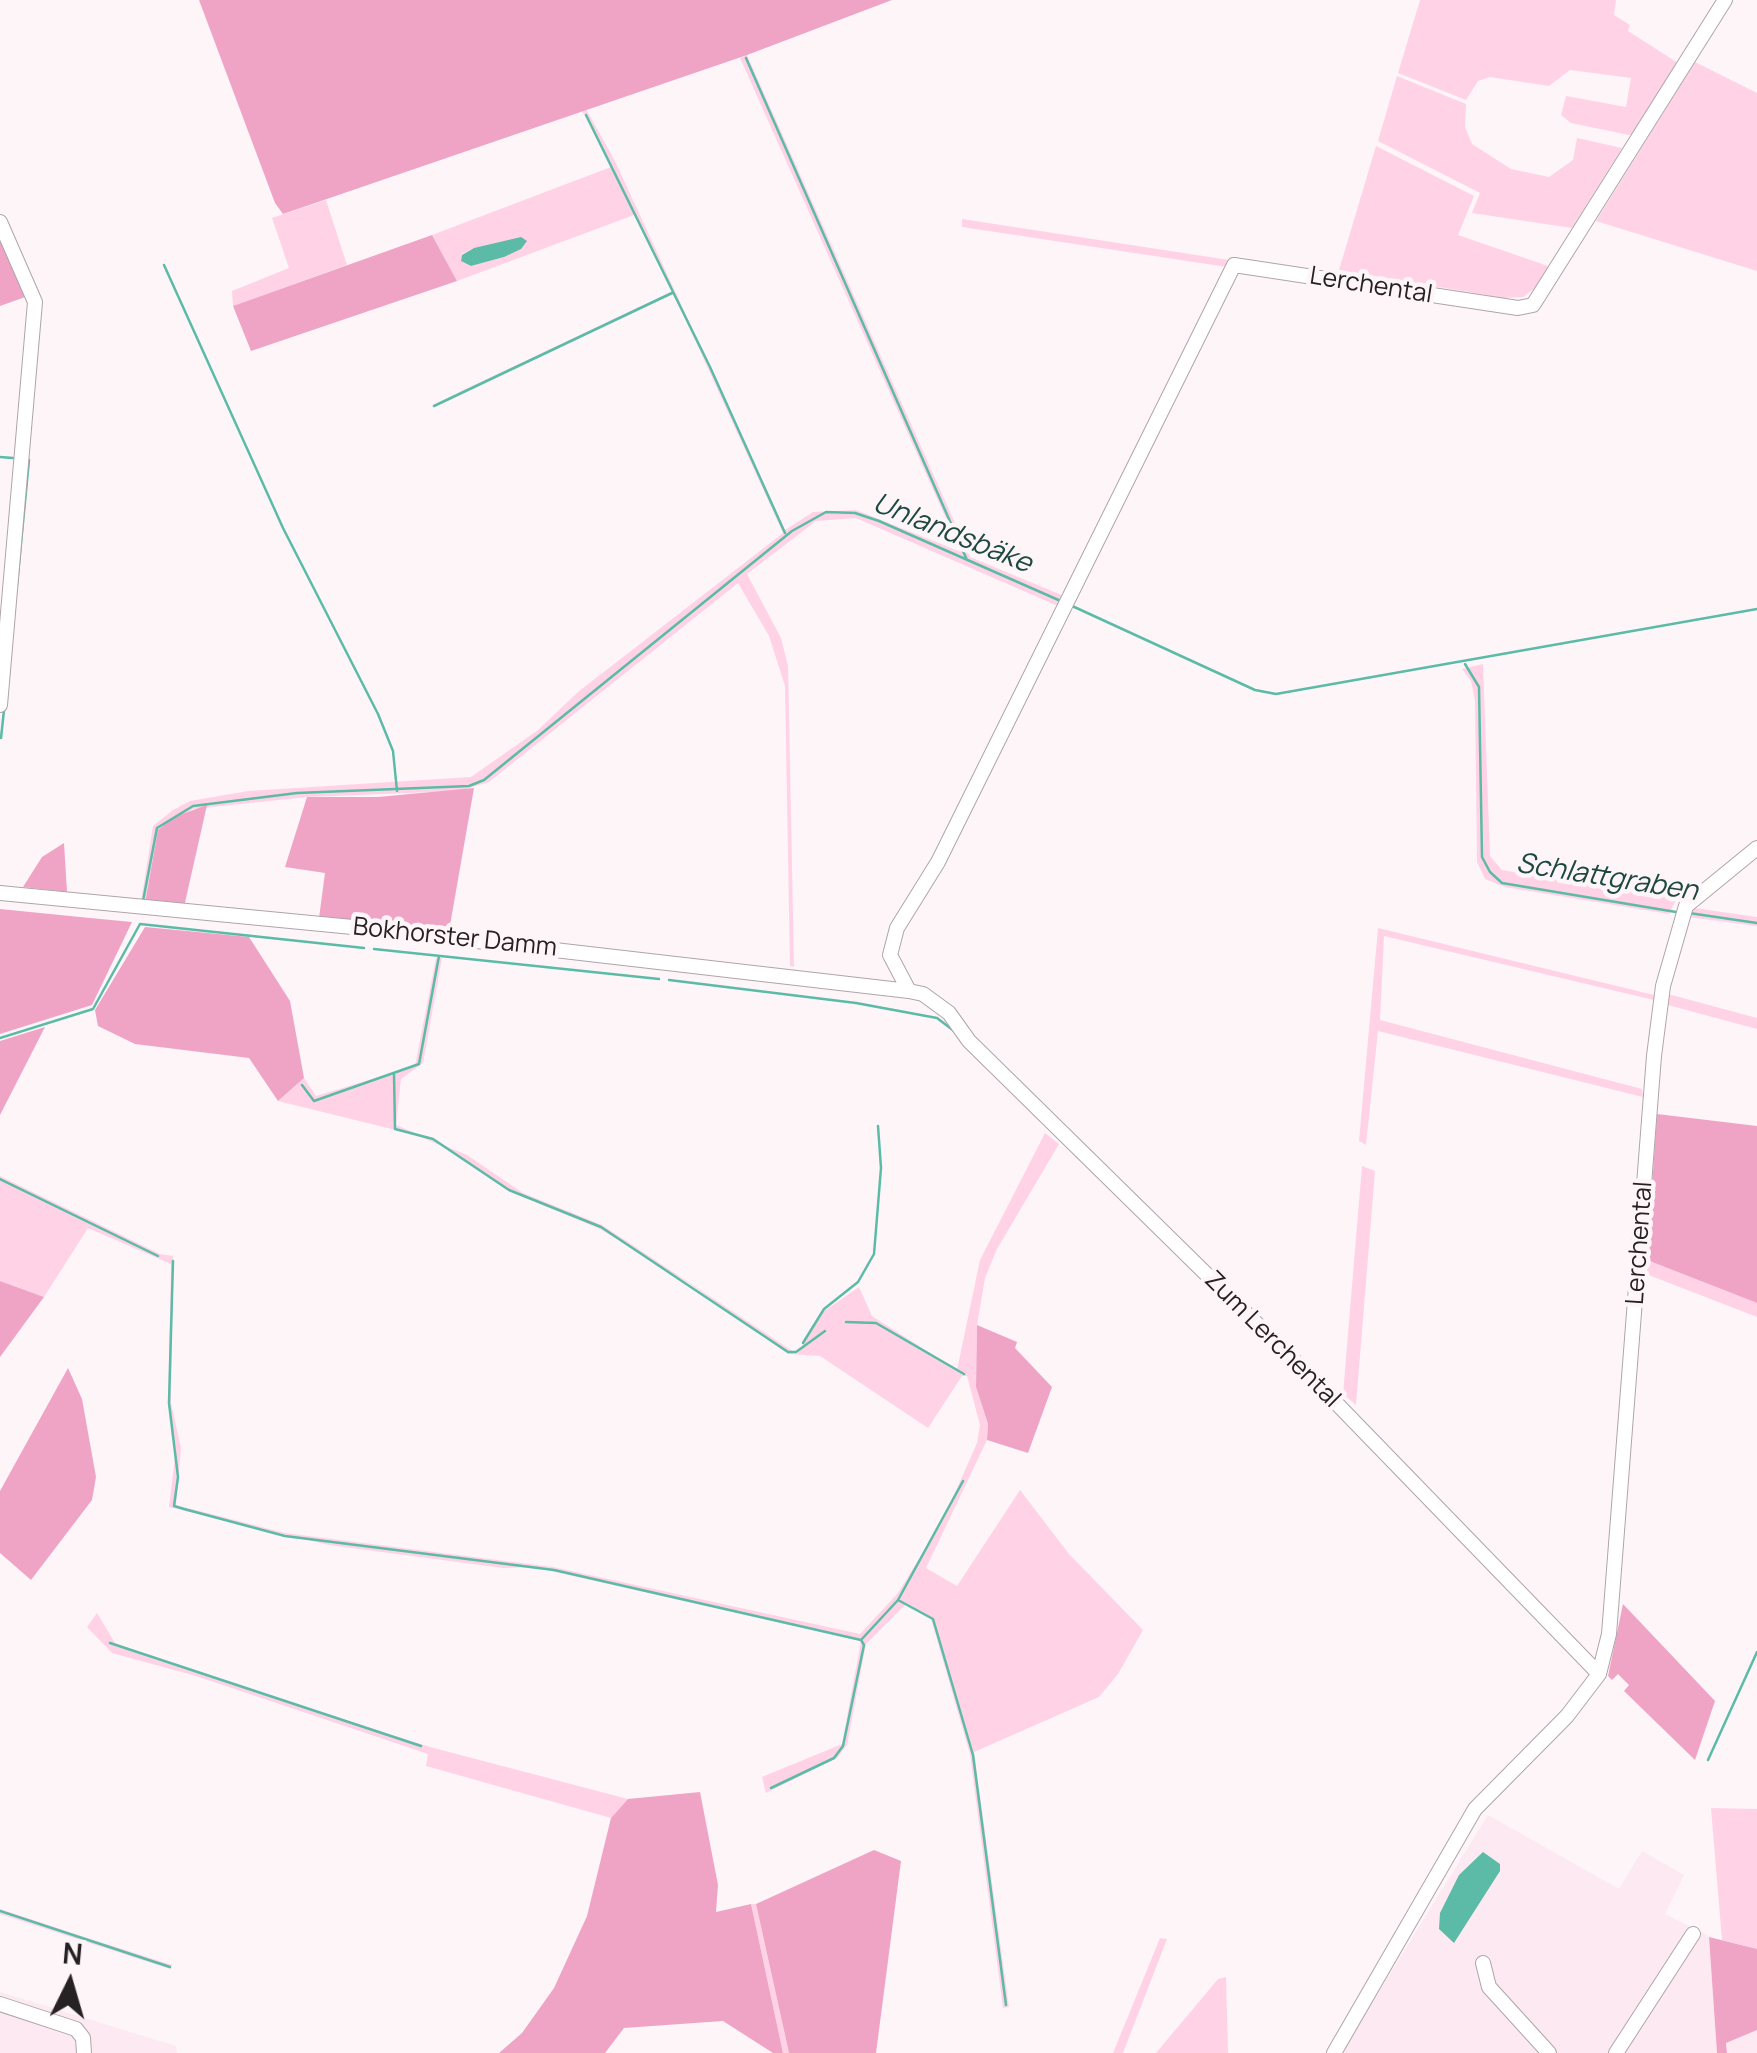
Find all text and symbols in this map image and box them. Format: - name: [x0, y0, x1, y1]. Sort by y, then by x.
- street label: Lerchental: [1308, 262, 1434, 310]
- water label: Unlandsbäke: [868, 487, 1036, 581]
- water label: Schlattgraben: [1514, 847, 1700, 909]
- street label: Bokhorster Damm: [351, 912, 559, 964]
- street label: Lerchental: [1621, 1180, 1659, 1306]
- street label: Zum Lerchental: [1198, 1266, 1346, 1414]
- north arrow: [20, 1933, 120, 2033]
- text: N: [61, 1933, 84, 1973]

